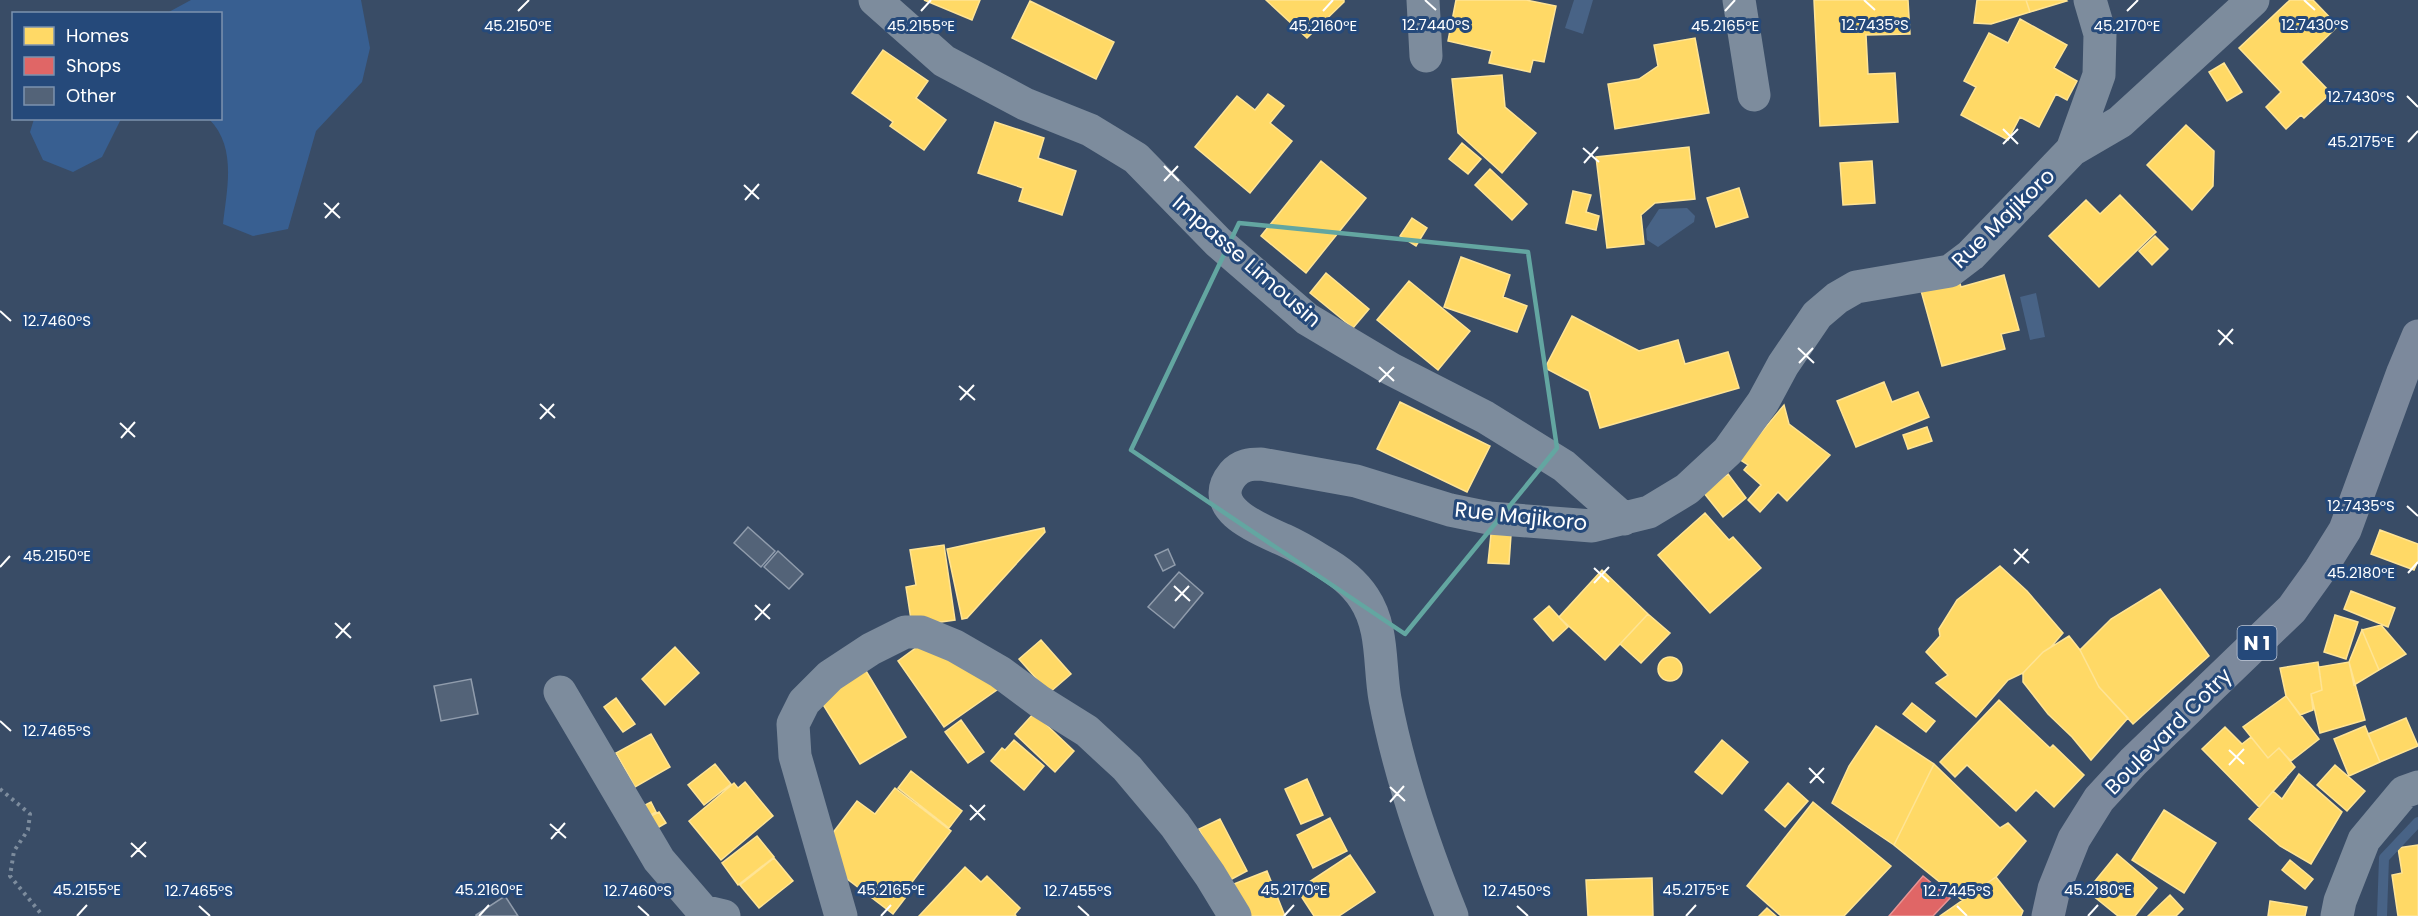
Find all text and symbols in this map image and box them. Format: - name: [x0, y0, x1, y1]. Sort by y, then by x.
- legend: [12, 12, 222, 120]
- text: 12.7440°S: [1402, 14, 1470, 35]
- text: 12.7435°S: [1841, 14, 1909, 35]
- text: 12.7430°S: [2281, 14, 2349, 35]
- text: 45.2150°E: [484, 15, 552, 36]
- text: 45.2155°E: [887, 15, 955, 36]
- text: 45.2160°E: [1289, 15, 1357, 36]
- text: 45.2165°E: [1691, 15, 1759, 36]
- text: 45.2170°E: [2094, 15, 2160, 36]
- text: Homes: [66, 23, 129, 48]
- text: Shops: [66, 53, 121, 78]
- text: Other: [66, 83, 116, 108]
- text: 12.7430°S: [2327, 86, 2395, 107]
- text: 45.2175°E: [2328, 131, 2394, 152]
- street label: Rue Majikoro: [1945, 161, 2061, 275]
- street label: Impasse Limousin: [1167, 188, 1327, 334]
- text: 12.7460°S: [23, 310, 91, 331]
- street label: Rue Majikoro: [1453, 495, 1589, 537]
- text: 12.7435°S: [2327, 495, 2395, 516]
- text: 45.2150°E: [23, 545, 91, 566]
- text: 45.2180°E: [2327, 562, 2395, 583]
- road number: N 1: [2238, 626, 2276, 660]
- street label: Boulevard Cotry: [2098, 661, 2238, 801]
- text: 12.7465°S: [23, 720, 91, 741]
- text: 45.2155°E: [53, 879, 121, 900]
- text: 45.2160°E: [455, 879, 523, 900]
- text: 45.2165°E: [857, 879, 925, 900]
- text: 45.2170°E: [1261, 879, 1327, 900]
- text: 45.2175°E: [1663, 879, 1729, 900]
- text: 45.2180°E: [2064, 879, 2132, 900]
- text: 12.7465°S: [165, 880, 233, 901]
- text: 12.7460°S: [604, 880, 672, 901]
- text: 12.7455°S: [1044, 880, 1112, 901]
- text: 12.7450°S: [1483, 880, 1551, 901]
- text: 12.7445°S: [1923, 880, 1991, 901]

